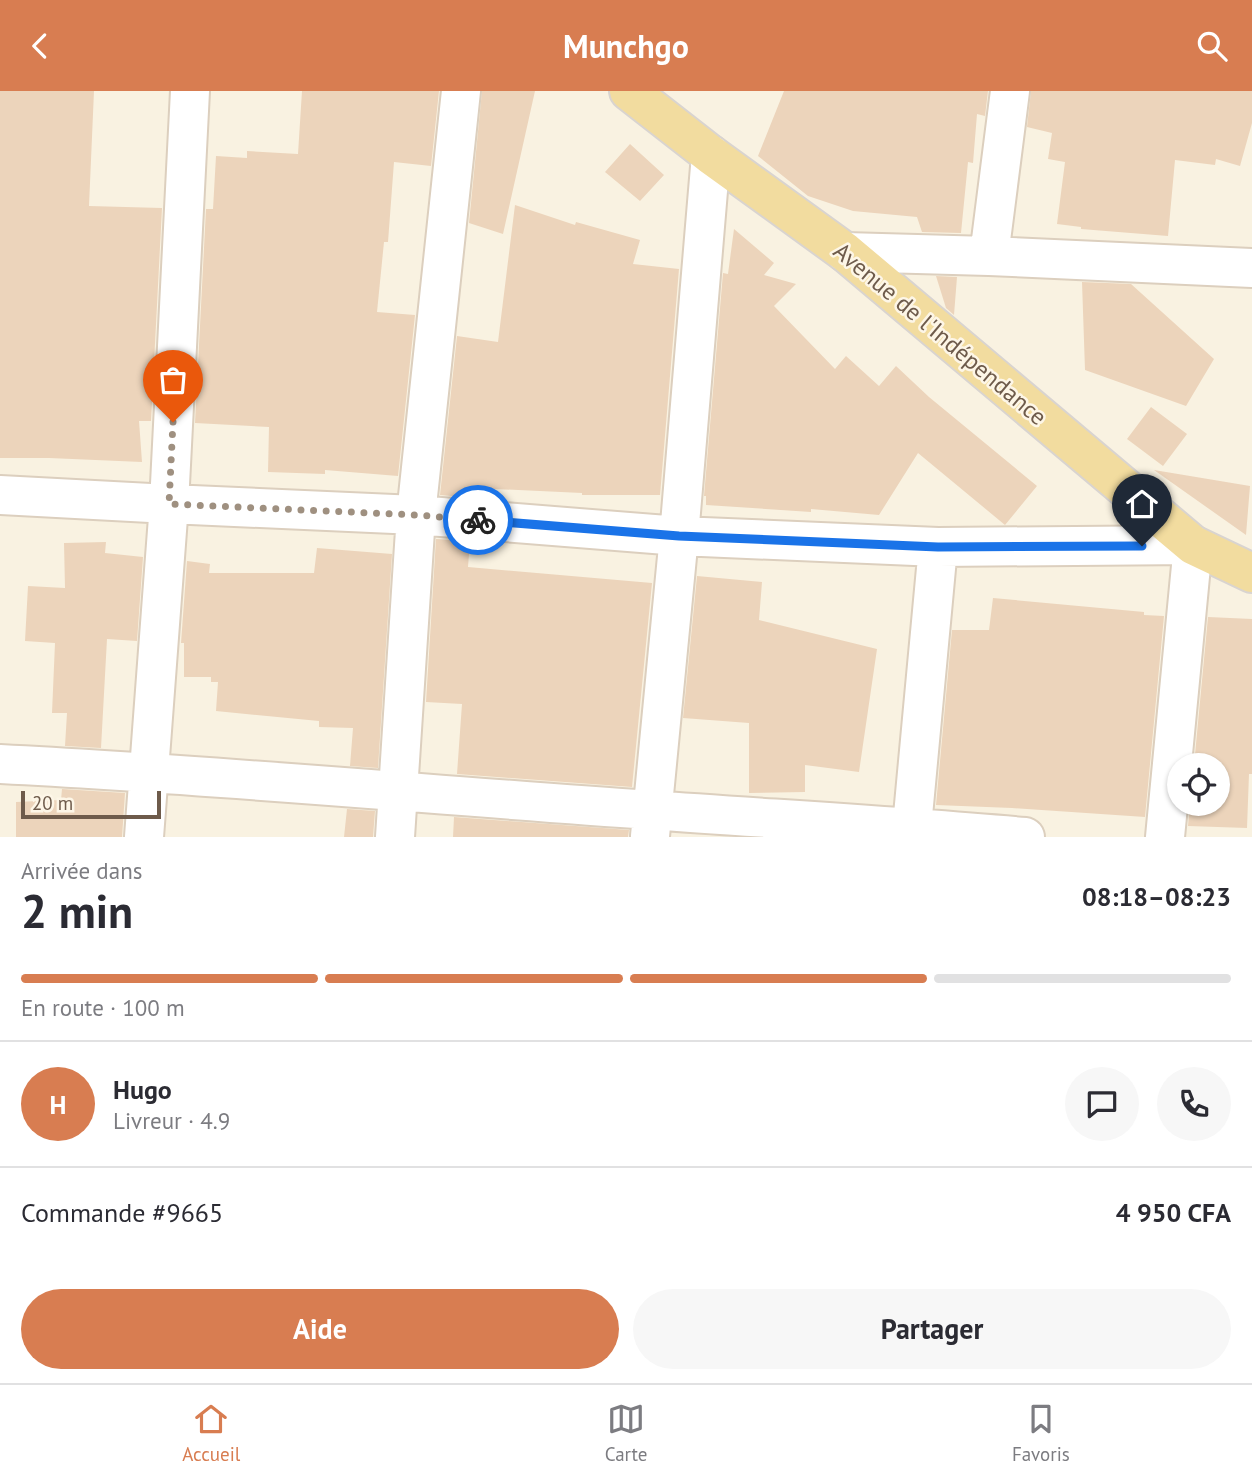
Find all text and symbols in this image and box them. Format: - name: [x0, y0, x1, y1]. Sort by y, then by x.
- text: Munchgo: [563, 25, 689, 67]
- icon: back: [21, 27, 59, 65]
- icon: search: [1193, 27, 1231, 65]
- street label: Avenue de l'Indépendance: [827, 235, 1053, 432]
- pin: [143, 350, 203, 422]
- icon: bag: [154, 361, 192, 399]
- pin: [1112, 474, 1172, 546]
- courier: [443, 485, 513, 555]
- icon: home: [1123, 485, 1161, 523]
- icon: bike: [459, 501, 497, 539]
- map controls: [1167, 753, 1230, 816]
- button: locate: [1167, 753, 1230, 816]
- scale bar: [21, 788, 161, 820]
- text: 20 m: [32, 791, 73, 815]
- text: Arrivée dans: [21, 856, 142, 885]
- text: 08:18–08:23: [1082, 880, 1231, 913]
- text: 2 min: [21, 881, 133, 941]
- text: En route · 100 m: [21, 993, 185, 1022]
- button: chat: [1065, 1067, 1139, 1141]
- button: phone: [1157, 1067, 1231, 1141]
- text: Hugo: [113, 1073, 172, 1106]
- text: H: [50, 1088, 66, 1121]
- text: Livreur · 4.9: [113, 1106, 230, 1135]
- text: Commande #9665: [21, 1196, 223, 1229]
- text: 4 950 CFA: [1116, 1196, 1231, 1229]
- button: Aide: [21, 1289, 619, 1369]
- button: Partager: [633, 1289, 1231, 1369]
- tab: Accueil: [182, 1400, 240, 1466]
- tab: Carte: [605, 1400, 648, 1466]
- tab: Favoris: [1012, 1400, 1070, 1466]

